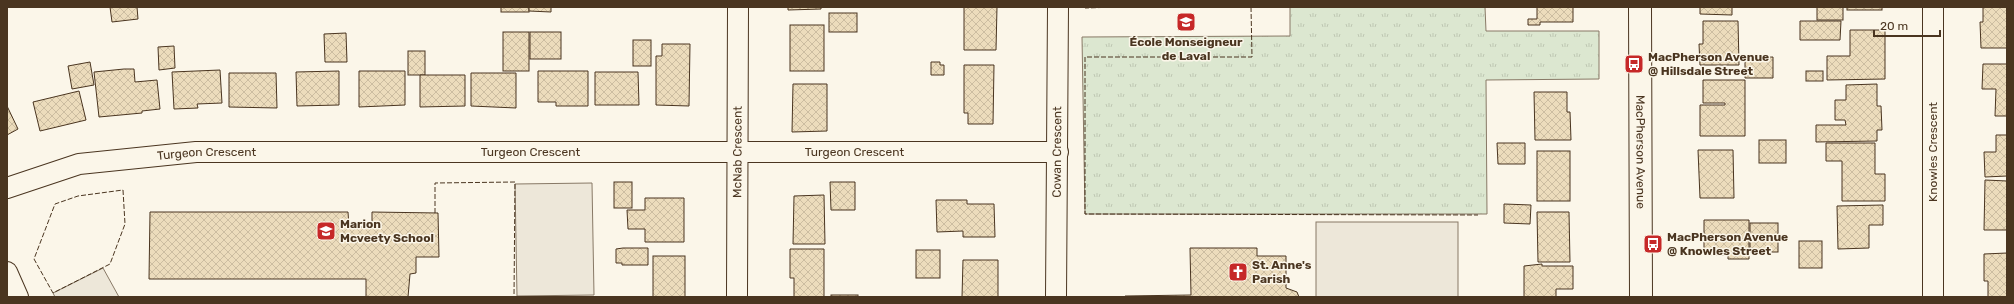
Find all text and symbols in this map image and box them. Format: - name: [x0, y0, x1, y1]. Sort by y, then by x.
- school or university icon: École Monseigneur de Laval: [1175, 11, 1197, 33]
- scale bar: [1874, 12, 1940, 38]
- text: 20 m: [1880, 19, 1908, 33]
- place label: École Monseigneur de Laval: [1130, 35, 1243, 63]
- place label: MacPherson Avenue @ Hillsdale Street: [1648, 50, 1769, 78]
- bus stop icon: MacPherson Avenue @ Hillsdale Street: [1623, 53, 1645, 75]
- street label: MacPherson Avenue: [1633, 95, 1648, 209]
- street label: Knowles Crescent: [1926, 102, 1940, 202]
- street label: McNab Crescent: [730, 106, 745, 198]
- street label: Cowan Crescent: [1050, 106, 1064, 198]
- street label: Turgeon Crescent: [156, 145, 256, 163]
- street label: Turgeon Crescent: [481, 145, 580, 159]
- street label: Turgeon Crescent: [805, 145, 904, 159]
- place label: Marion Mcveety School: [340, 217, 434, 245]
- school or university icon: Marion Mcveety School: [315, 220, 337, 242]
- place label: MacPherson Avenue @ Knowles Street: [1667, 230, 1788, 258]
- bus stop icon: MacPherson Avenue @ Knowles Street: [1642, 233, 1664, 255]
- place label: St. Anne's Parish: [1252, 258, 1312, 286]
- church icon: St. Anne's Parish: [1227, 261, 1249, 283]

